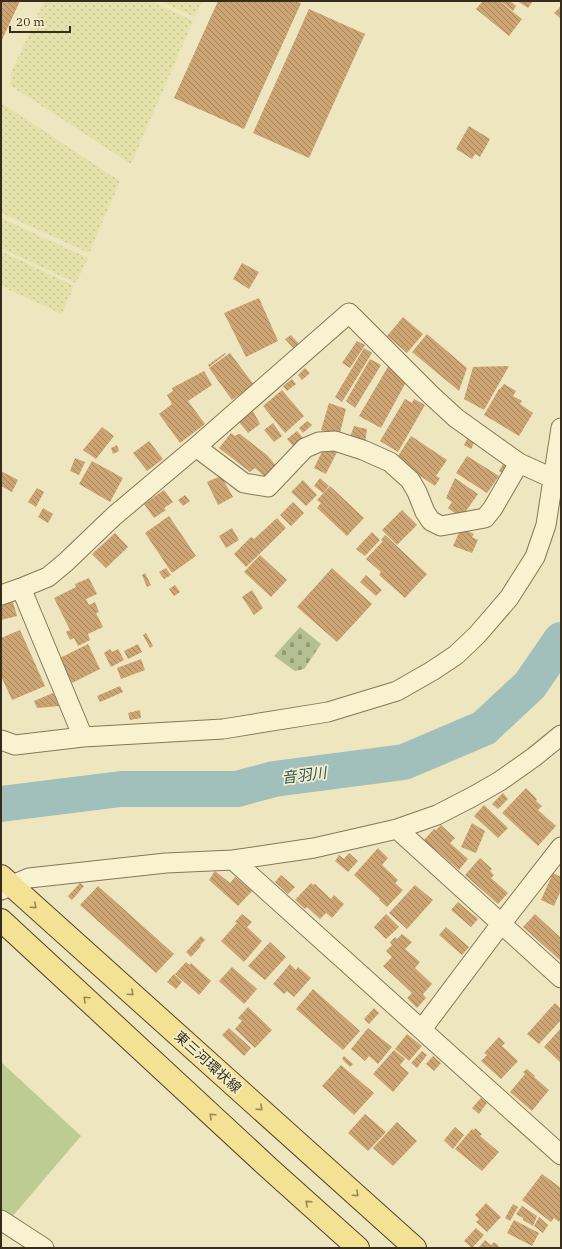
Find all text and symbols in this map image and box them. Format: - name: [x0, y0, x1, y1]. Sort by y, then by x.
- scale bar: [10, 8, 70, 34]
- text: 20 m: [16, 14, 45, 29]
- water label: 音羽川: [281, 763, 329, 787]
- one-way arrow: [30, 902, 37, 909]
- one-way arrow: [126, 988, 134, 996]
- one-way arrow: [83, 996, 91, 1004]
- street label: 東三河環状線: [171, 1027, 245, 1097]
- one-way arrow: [255, 1103, 262, 1110]
- one-way arrow: [210, 1113, 217, 1120]
- one-way arrow: [351, 1190, 359, 1197]
- one-way arrow: [306, 1201, 313, 1208]

